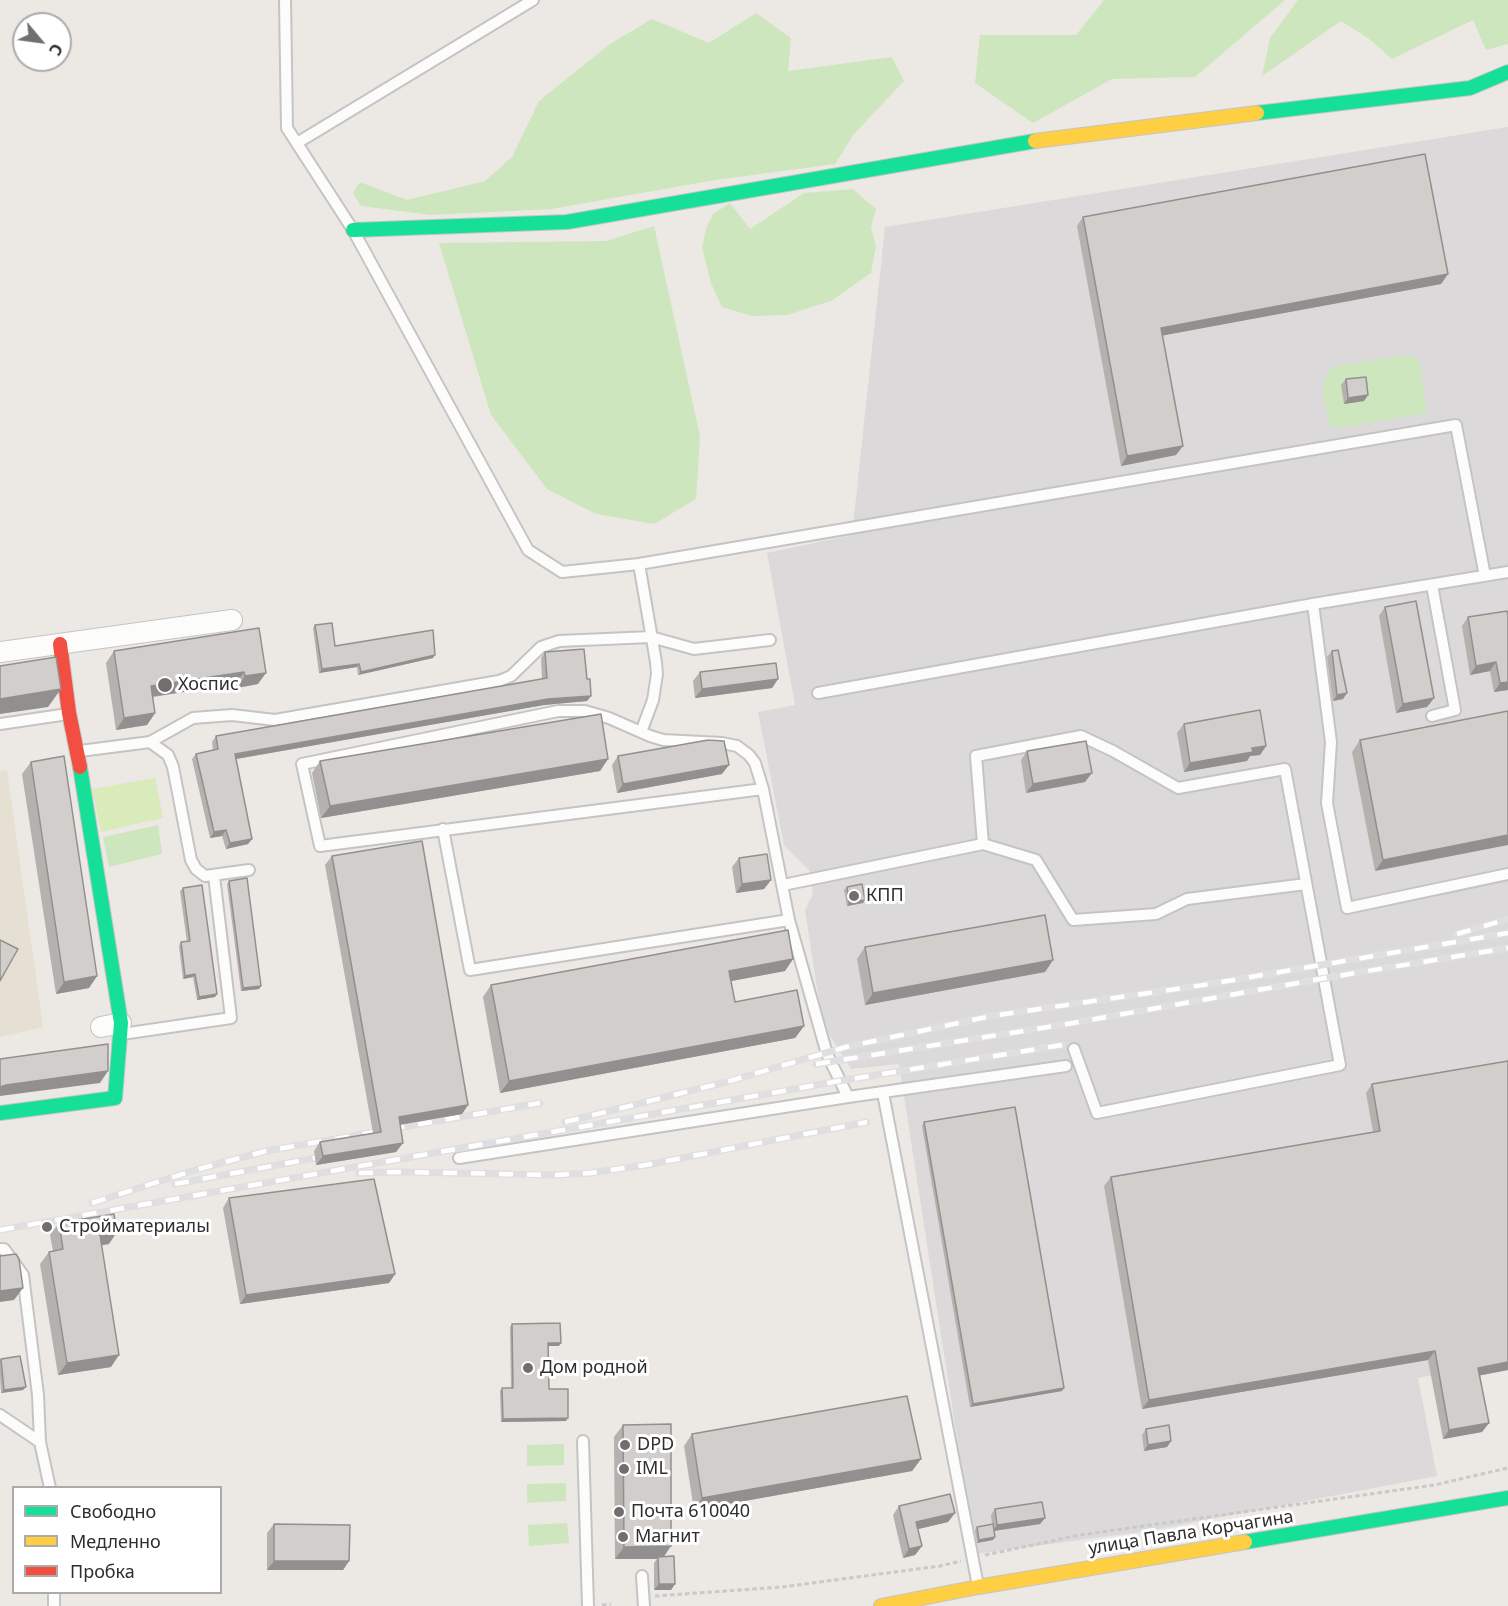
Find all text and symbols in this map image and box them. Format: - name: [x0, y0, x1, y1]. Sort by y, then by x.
- north arrow: [12, 12, 72, 72]
- text: С: [44, 40, 68, 60]
- place label: Хоспис: [178, 674, 239, 696]
- marker: Хоспис: [156, 676, 174, 694]
- place label: КПП: [866, 885, 904, 907]
- marker: КПП: [847, 889, 861, 903]
- place label: Стройматериалы: [59, 1216, 210, 1238]
- marker: Стройматериалы: [40, 1220, 54, 1234]
- place label: Дом родной: [540, 1357, 648, 1379]
- marker: Дом родной: [521, 1361, 535, 1375]
- place label: DPD: [637, 1434, 674, 1456]
- marker: DPD: [618, 1438, 632, 1452]
- place label: IML: [636, 1458, 668, 1480]
- marker: IML: [617, 1462, 631, 1476]
- legend: [12, 1486, 222, 1594]
- text: Свободно: [70, 1499, 156, 1523]
- place label: Почта 610040: [631, 1501, 750, 1523]
- marker: Почта 610040: [612, 1505, 626, 1519]
- street label: улица Павла Корчагина: [1087, 1506, 1295, 1560]
- place label: Магнит: [635, 1526, 700, 1548]
- text: Медленно: [70, 1529, 161, 1553]
- marker: Магнит: [616, 1530, 630, 1544]
- text: Пробка: [70, 1559, 135, 1583]

